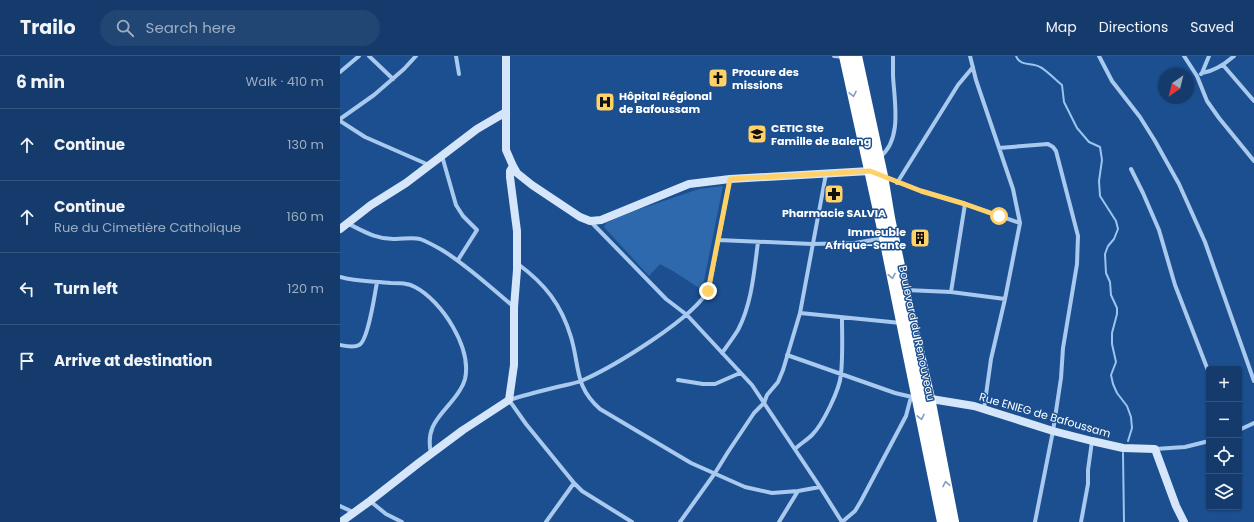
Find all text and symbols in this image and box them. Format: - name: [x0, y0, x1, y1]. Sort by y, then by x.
- search box: [100, 10, 380, 46]
- text: Trailo: [20, 14, 76, 41]
- icon: search: [114, 17, 136, 39]
- text: Search here: [146, 17, 236, 38]
- text: Map: [1046, 17, 1077, 37]
- text: Directions: [1099, 17, 1168, 37]
- text: Saved: [1190, 17, 1234, 37]
- place label: Procure des missions: [732, 64, 799, 93]
- church icon: Procure des missions: [707, 67, 729, 89]
- north arrow: [1158, 68, 1194, 104]
- text: 6 min: [16, 70, 65, 94]
- text: Walk · 410 m: [246, 72, 324, 91]
- place label: Hôpital Régional de Bafoussam: [619, 88, 712, 117]
- hospital icon: Hôpital Régional de Bafoussam: [594, 91, 616, 113]
- one-way arrow: [849, 91, 857, 97]
- place label: CETIC Ste Famille de Baleng: [771, 120, 871, 149]
- school or university icon: CETIC Ste Famille de Baleng: [746, 123, 768, 145]
- icon: ahead: [16, 134, 38, 156]
- text: Continue: [54, 134, 125, 155]
- text: 130 m: [287, 135, 324, 154]
- pharmacy icon: Pharmacie SALVIA: [823, 183, 845, 205]
- text: Continue: [54, 196, 125, 217]
- place label: Pharmacie SALVIA: [782, 205, 886, 221]
- icon: ahead: [16, 206, 38, 228]
- text: 160 m: [287, 207, 324, 226]
- route start: [990, 207, 1008, 225]
- text: Rue du Cimetière Catholique: [54, 218, 241, 237]
- place label: Immeuble Afrique-Sante: [825, 224, 906, 253]
- building icon: Immeuble Afrique-Sante: [909, 227, 931, 249]
- street label: Boulevard du Renouveau: [895, 264, 939, 402]
- one-way arrow: [887, 273, 896, 279]
- icon: left: [16, 278, 38, 300]
- text: Turn left: [54, 278, 118, 299]
- text: 120 m: [287, 279, 324, 298]
- route end: [699, 282, 717, 300]
- icon: arrive: [16, 350, 38, 372]
- text: Arrive at destination: [54, 350, 212, 371]
- map controls: [1206, 366, 1242, 510]
- button: +: [1206, 366, 1242, 402]
- street label: Rue ENIEG de Bafoussam: [977, 389, 1113, 441]
- button: −: [1206, 402, 1242, 438]
- one-way arrow: [916, 414, 924, 420]
- button: locate: [1206, 438, 1242, 474]
- button: layers: [1206, 474, 1242, 510]
- one-way arrow: [942, 481, 950, 487]

